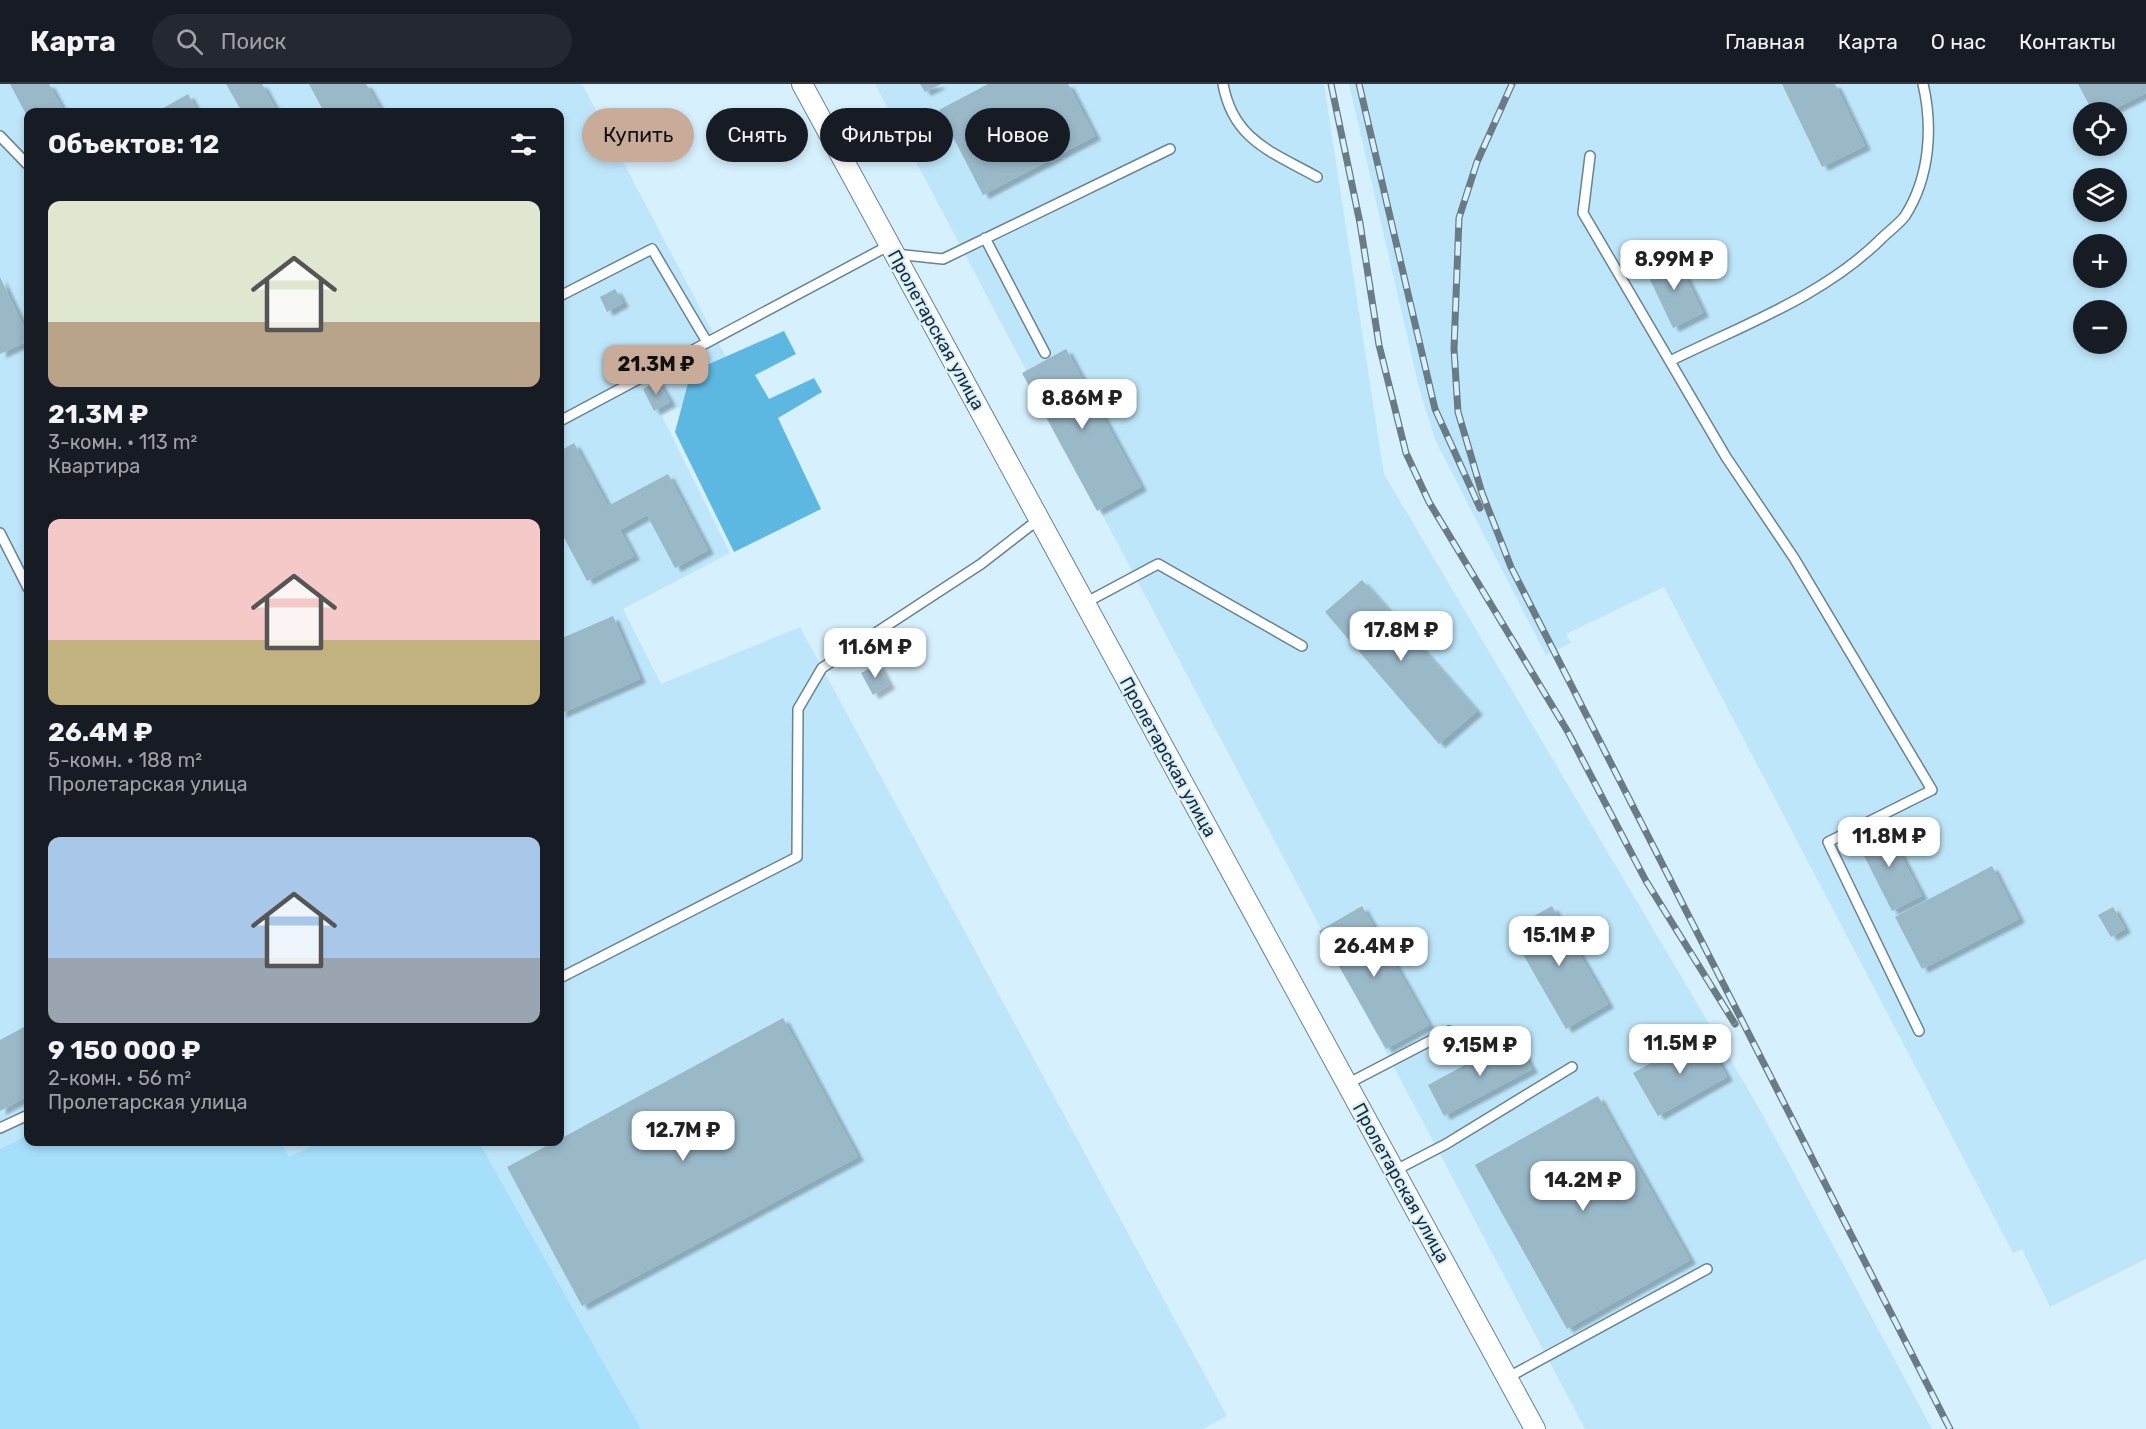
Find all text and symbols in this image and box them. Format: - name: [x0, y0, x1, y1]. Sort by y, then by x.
- search box: [152, 14, 572, 68]
- text: Карта: [30, 25, 116, 58]
- icon: search: [173, 25, 206, 58]
- text: Поиск: [221, 28, 286, 55]
- text: Главная: [1725, 29, 1805, 54]
- text: Карта: [1838, 29, 1898, 54]
- text: О нас: [1931, 29, 1986, 54]
- text: Контакты: [2019, 29, 2116, 54]
- map controls: [2073, 102, 2127, 354]
- button: locate: [2073, 102, 2127, 156]
- chip: Купить: [582, 108, 694, 162]
- chip: Снять: [706, 108, 808, 162]
- chip: Фильтры: [820, 108, 953, 162]
- chip: Новое: [965, 108, 1070, 162]
- icon: filters: [507, 128, 540, 161]
- text: Объектов: 12: [48, 129, 219, 160]
- button: layers: [2073, 168, 2127, 222]
- button: +: [2073, 234, 2127, 288]
- icon: home: [240, 240, 348, 348]
- pin: 8.99M ₽: [1619, 240, 1729, 291]
- street label: Пролетарская улица: [883, 246, 989, 414]
- text: 8.99M ₽: [1634, 247, 1714, 271]
- button: −: [2073, 300, 2127, 354]
- pin: 21.3M ₽: [601, 345, 711, 396]
- text: 21.3M ₽: [617, 352, 695, 376]
- pin: 8.86M ₽: [1027, 379, 1137, 430]
- text: 8.86M ₽: [1042, 386, 1122, 410]
- text: 21.3M ₽: [48, 399, 148, 430]
- text: 3-комн. · 113 m²: [48, 430, 197, 454]
- text: Квартира: [48, 454, 140, 478]
- icon: home: [240, 558, 348, 666]
- pin: 17.8M ₽: [1346, 611, 1456, 662]
- text: 17.8M ₽: [1364, 618, 1438, 642]
- pin: 11.6M ₽: [820, 628, 930, 679]
- text: 11.6M ₽: [838, 635, 912, 659]
- street label: Пролетарская улица: [1115, 673, 1221, 841]
- text: 26.4M ₽: [48, 717, 153, 748]
- text: 5-комн. · 188 m²: [48, 748, 202, 772]
- text: Пролетарская улица: [48, 772, 248, 796]
- pin: 11.8M ₽: [1834, 817, 1944, 868]
- text: 11.8M ₽: [1852, 824, 1926, 848]
- icon: home: [240, 876, 348, 984]
- pin: 15.1M ₽: [1504, 916, 1614, 967]
- text: 15.1M ₽: [1523, 923, 1595, 947]
- pin: 26.4M ₽: [1319, 927, 1429, 978]
- text: 26.4M ₽: [1334, 934, 1414, 958]
- pin: 11.5M ₽: [1625, 1024, 1735, 1075]
- pin: 9.15M ₽: [1425, 1026, 1535, 1077]
- text: 11.5M ₽: [1643, 1031, 1717, 1055]
- text: 9.15M ₽: [1443, 1033, 1517, 1057]
- text: 9 150 000 ₽: [48, 1035, 200, 1066]
- text: 2-комн. · 56 m²: [48, 1066, 191, 1090]
- text: Пролетарская улица: [48, 1090, 248, 1114]
- street label: Пролетарская улица: [1348, 1099, 1454, 1267]
- pin: 12.7M ₽: [628, 1111, 738, 1162]
- text: 12.7M ₽: [646, 1118, 720, 1142]
- pin: 14.2M ₽: [1528, 1161, 1638, 1212]
- text: 14.2M ₽: [1544, 1168, 1622, 1192]

